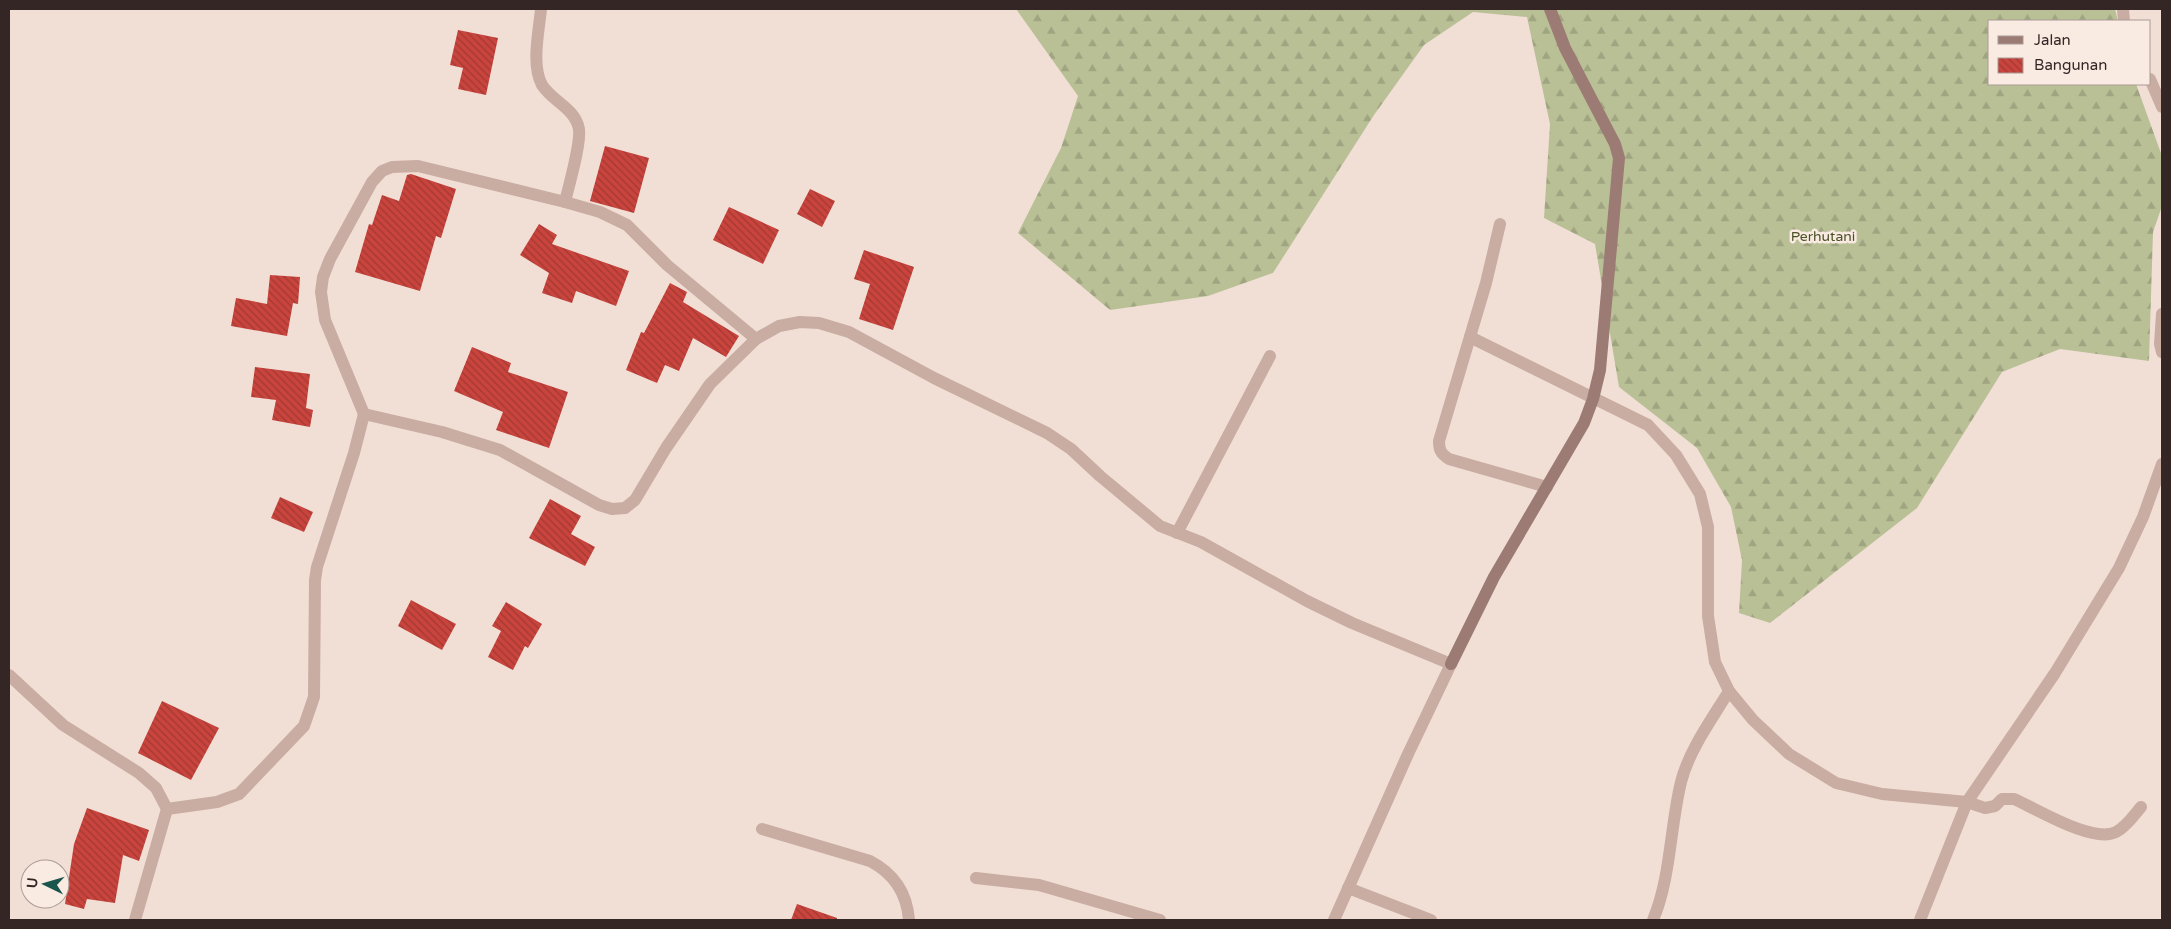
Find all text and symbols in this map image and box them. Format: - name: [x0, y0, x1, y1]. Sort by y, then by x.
- legend: [1988, 20, 2151, 85]
- text: Jalan: [2034, 31, 2071, 49]
- text: Bangunan: [2034, 56, 2107, 74]
- park label: Perhutani: [1791, 228, 1855, 245]
- north arrow: [20, 859, 70, 909]
- text: U: [24, 877, 41, 889]

